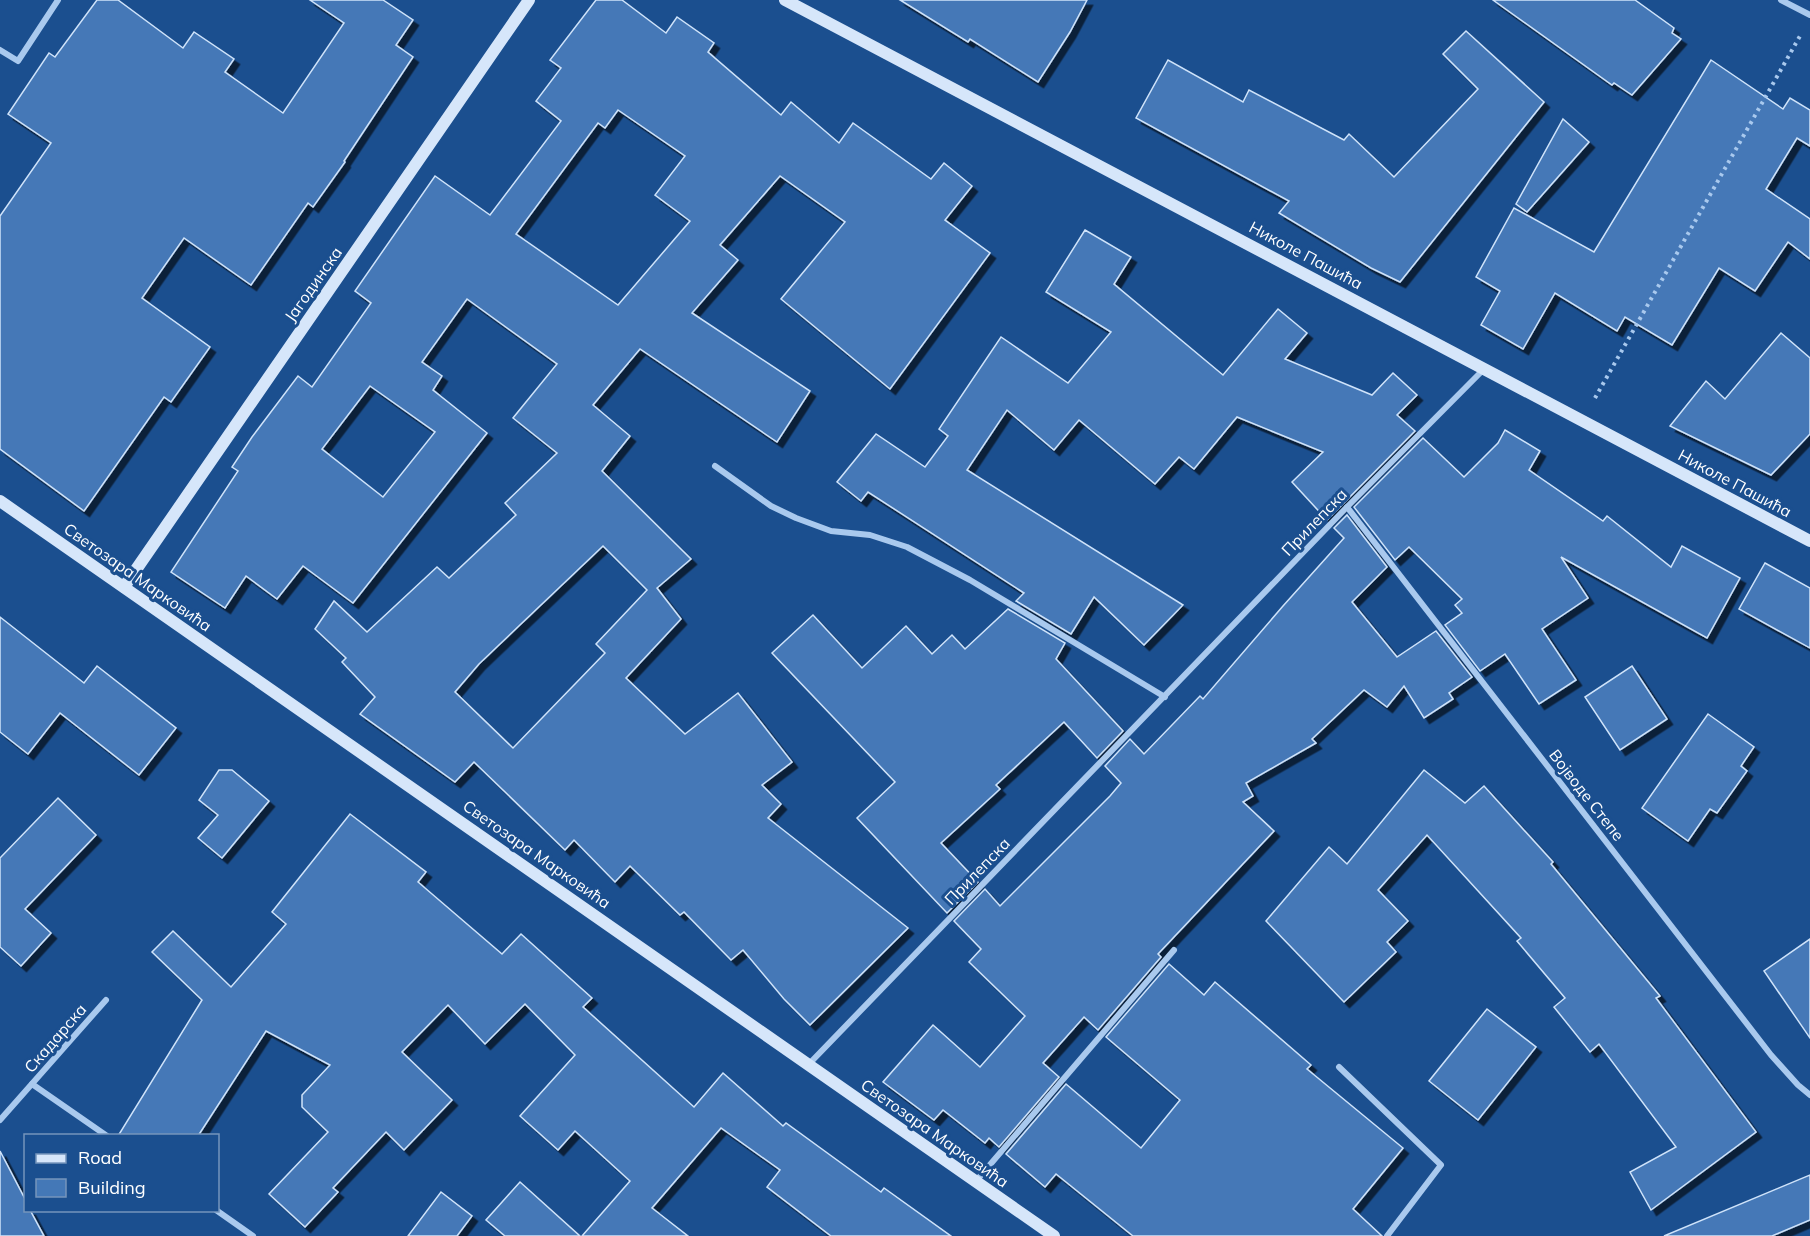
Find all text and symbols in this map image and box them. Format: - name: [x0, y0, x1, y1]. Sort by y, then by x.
- street label: Николе Пашића: [1246, 217, 1366, 293]
- street label: Јагодинска: [280, 243, 346, 325]
- street label: Николе Пашића: [1675, 445, 1795, 521]
- street label: Прилепска: [1277, 484, 1351, 560]
- street label: Светозара Марковића: [60, 518, 216, 636]
- street label: Војводе Степе: [1545, 745, 1629, 845]
- street label: Светозара Марковића: [459, 795, 615, 913]
- street label: Прилепска: [940, 833, 1014, 909]
- street label: Скадарска: [20, 999, 90, 1077]
- street label: Светозара Марковића: [857, 1074, 1013, 1192]
- legend: [24, 1134, 219, 1212]
- text: Road: [78, 1146, 122, 1169]
- text: Building: [78, 1176, 146, 1199]

